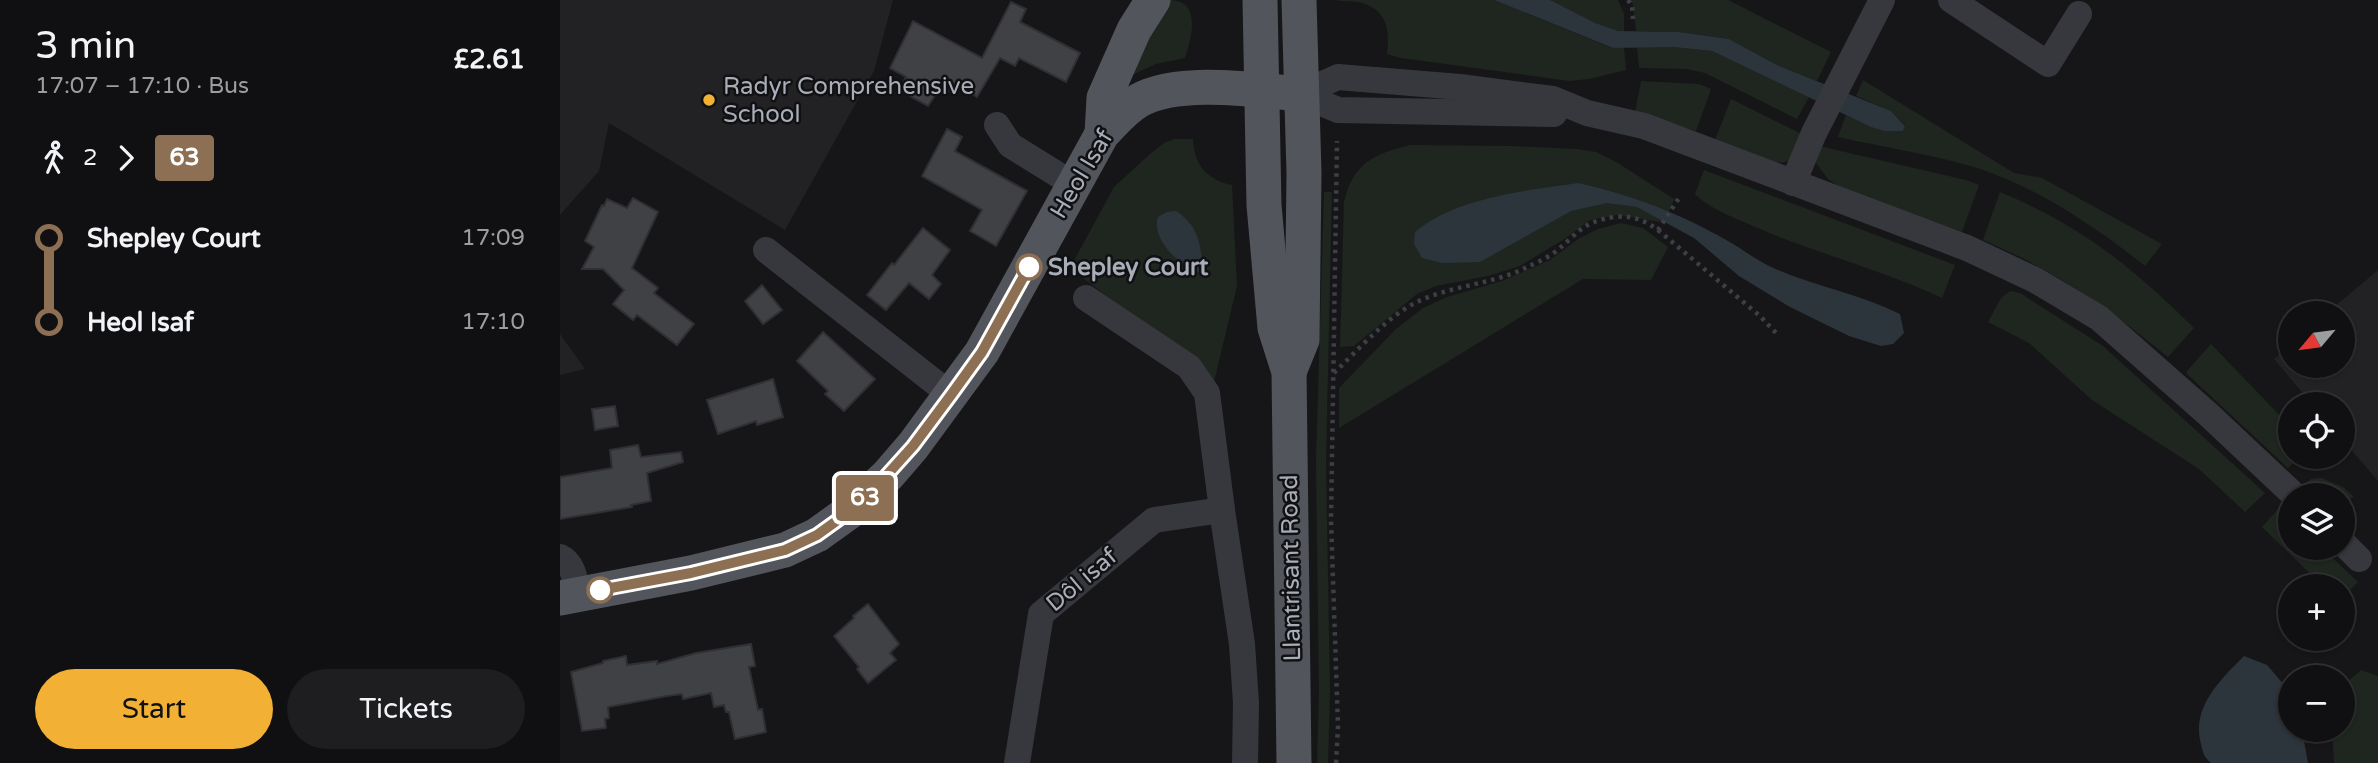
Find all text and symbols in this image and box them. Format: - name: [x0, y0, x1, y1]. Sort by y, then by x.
- text: 3 min: [35, 23, 136, 69]
- text: £2.61: [454, 44, 525, 75]
- text: 17:07 – 17:10 · Bus: [35, 72, 249, 100]
- place label: Radyr Comprehensive School: [723, 72, 974, 129]
- marker: Radyr Comprehensive School: [701, 92, 717, 108]
- street label: Heol Isaf: [1044, 124, 1120, 224]
- icon: walk: [35, 139, 73, 177]
- icon: forward: [107, 139, 145, 177]
- text: 63: [169, 143, 200, 172]
- text: 2: [83, 144, 97, 172]
- text: Shepley Court: [87, 223, 261, 254]
- text: 17:09: [461, 224, 525, 252]
- place label: Shepley Court: [1048, 253, 1209, 282]
- marker: Shepley Court: [1016, 254, 1042, 280]
- north arrow: [2278, 301, 2356, 378]
- map controls: [2278, 301, 2355, 742]
- text: Heol Isaf: [87, 307, 194, 338]
- text: 17:10: [461, 308, 525, 336]
- button: locate: [2278, 392, 2355, 469]
- street label: Llantrisant Road: [1275, 474, 1307, 662]
- line badge: 63: [834, 475, 896, 521]
- text: 63: [850, 483, 880, 512]
- button: layers: [2278, 483, 2355, 560]
- street label: Dôl isaf: [1040, 541, 1124, 618]
- button: +: [2278, 574, 2355, 651]
- unlabelled marker: [587, 577, 613, 603]
- button: −: [2278, 665, 2355, 742]
- button: Start: [35, 669, 273, 749]
- button: Tickets: [287, 669, 525, 749]

